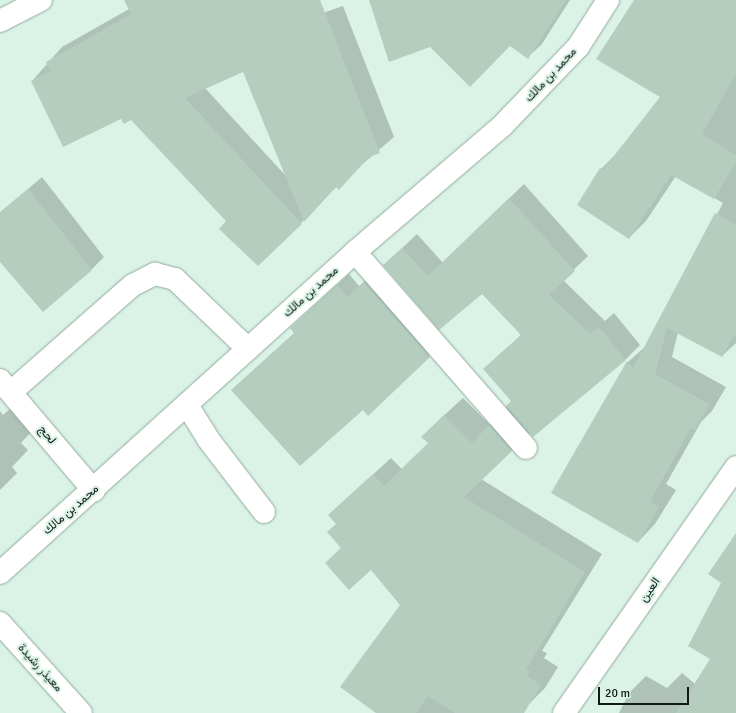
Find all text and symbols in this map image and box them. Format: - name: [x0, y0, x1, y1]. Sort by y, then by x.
- street label: محمد بن مالك: [522, 45, 580, 105]
- street label: محمد بن مالك: [280, 263, 342, 321]
- street label: لحج: [35, 423, 59, 447]
- street label: محمد بن مالك: [40, 482, 102, 538]
- street label: العين: [636, 575, 664, 605]
- street label: معيذر رشيدة: [15, 641, 65, 695]
- scale bar: [600, 679, 691, 705]
- text: 20 m: [605, 686, 630, 701]

